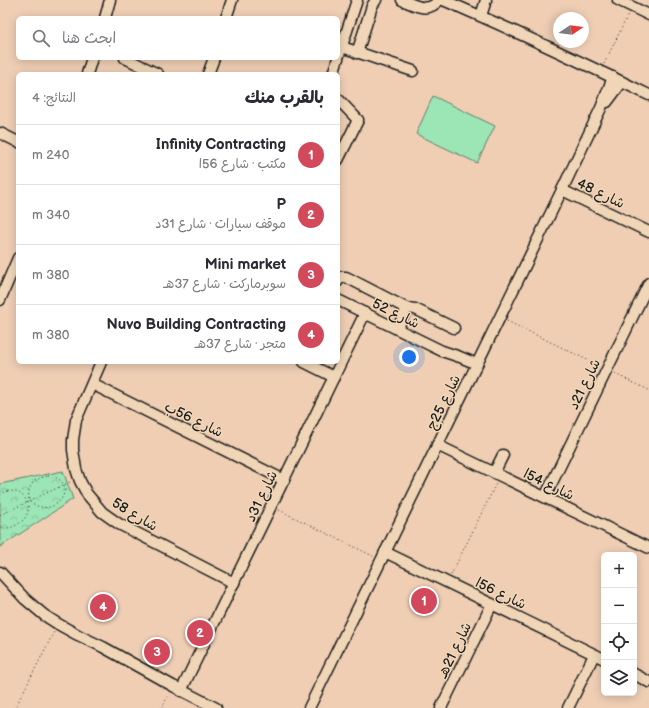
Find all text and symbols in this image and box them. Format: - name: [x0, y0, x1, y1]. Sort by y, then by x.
- north arrow: [553, 12, 589, 48]
- search box: [16, 16, 340, 60]
- icon: search: [30, 27, 52, 49]
- text: ابحث هنا: [62, 29, 116, 48]
- text: بالقرب منك: [245, 88, 324, 108]
- text: النتائج: 4: [32, 90, 76, 106]
- text: Infinity Contracting: [156, 135, 286, 154]
- text: 240 m: [32, 147, 69, 163]
- text: 1: [308, 147, 314, 163]
- text: مكتب · شارع 56ا: [199, 156, 286, 172]
- street label: شارع 48: [574, 175, 627, 213]
- text: P: [277, 195, 286, 214]
- text: 340 m: [32, 207, 70, 223]
- text: 2: [307, 207, 315, 223]
- text: موقف سيارات · شارع 31د: [155, 216, 286, 232]
- text: Mini market: [205, 255, 286, 274]
- text: 380 m: [32, 267, 70, 283]
- text: 3: [307, 267, 315, 283]
- text: سوبرماركت · شارع 37هـ: [163, 276, 286, 292]
- street label: شارع 52: [369, 295, 422, 333]
- text: Nuvo Building Contracting: [107, 315, 286, 334]
- text: 380 m: [32, 327, 70, 343]
- text: 4: [307, 327, 315, 343]
- text: متجر · شارع 37هـ: [195, 336, 286, 352]
- your location: [399, 347, 419, 367]
- street label: شارع 21د: [565, 356, 605, 413]
- street label: شارع 25ج: [423, 372, 465, 433]
- street label: شارع 56ب: [161, 398, 226, 442]
- street label: شارع 54ا: [520, 465, 577, 505]
- street label: شارع 31د: [242, 468, 282, 525]
- street label: شارع 58: [108, 494, 161, 536]
- map controls: [601, 552, 637, 696]
- button: +: [601, 552, 637, 588]
- street label: شارع 56ا: [472, 574, 529, 614]
- pin: 1: [411, 586, 437, 616]
- button: −: [601, 588, 637, 624]
- pin: 4: [90, 592, 116, 622]
- pin: 2: [187, 618, 213, 648]
- street label: شارع 21هـ: [433, 620, 476, 682]
- button: locate: [601, 624, 637, 660]
- pin: 3: [144, 637, 170, 667]
- button: layers: [601, 660, 637, 696]

